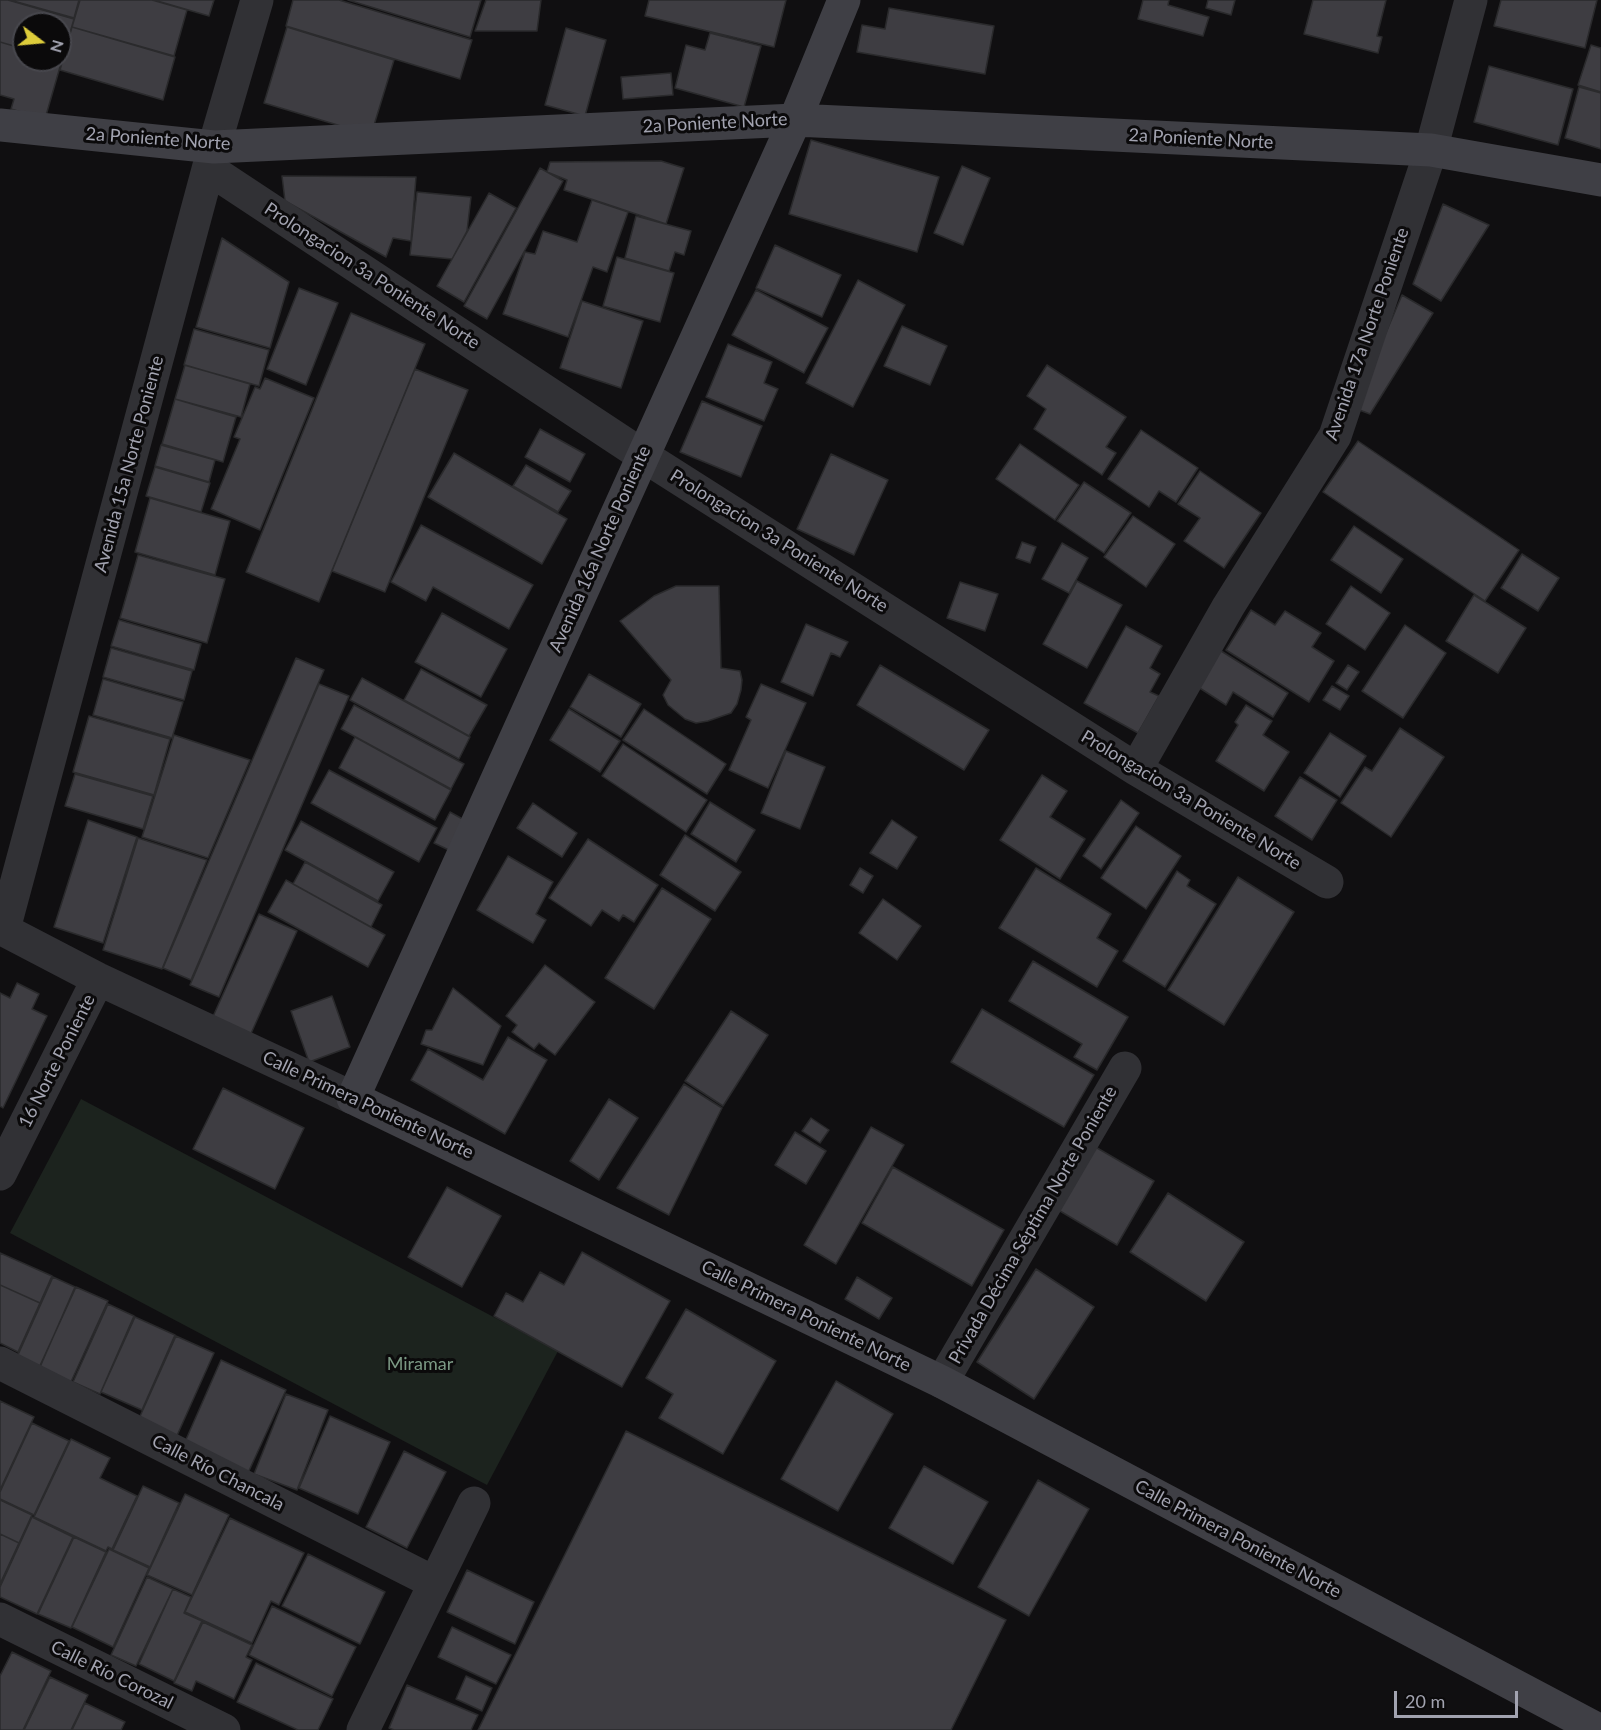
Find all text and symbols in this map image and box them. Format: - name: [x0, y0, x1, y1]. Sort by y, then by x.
- north arrow: [12, 12, 72, 72]
- text: N: [47, 38, 69, 55]
- street label: 2a Poniente Norte: [642, 108, 788, 138]
- street label: 2a Poniente Norte: [85, 123, 231, 155]
- street label: 2a Poniente Norte: [1128, 124, 1274, 154]
- street label: Prolongacion 3a Poniente Norte: [260, 198, 484, 354]
- street label: Avenida 17a Norte Poniente: [1320, 225, 1414, 443]
- street label: Avenida 15a Norte Poniente: [90, 353, 168, 575]
- street label: Avenida 16a Norte Poniente: [545, 443, 655, 655]
- street label: Prolongacion 3a Poniente Norte: [666, 465, 892, 617]
- street label: Prolongacion 3a Poniente Norte: [1077, 726, 1305, 874]
- street label: 16 Norte Poniente: [14, 991, 100, 1131]
- street label: Calle Primera Poniente Norte: [259, 1047, 477, 1163]
- street label: Privada Décima Séptima Norte Poniente: [944, 1082, 1122, 1368]
- street label: Calle Primera Poniente Norte: [698, 1256, 914, 1376]
- park label: Miramar: [387, 1353, 453, 1375]
- street label: Calle Río Chancala: [148, 1430, 288, 1516]
- street label: Calle Primera Poniente Norte: [1131, 1475, 1345, 1603]
- street label: Calle Río Corozal: [47, 1636, 177, 1714]
- scale bar: [1397, 1679, 1522, 1717]
- text: 20 m: [1405, 1690, 1445, 1712]

